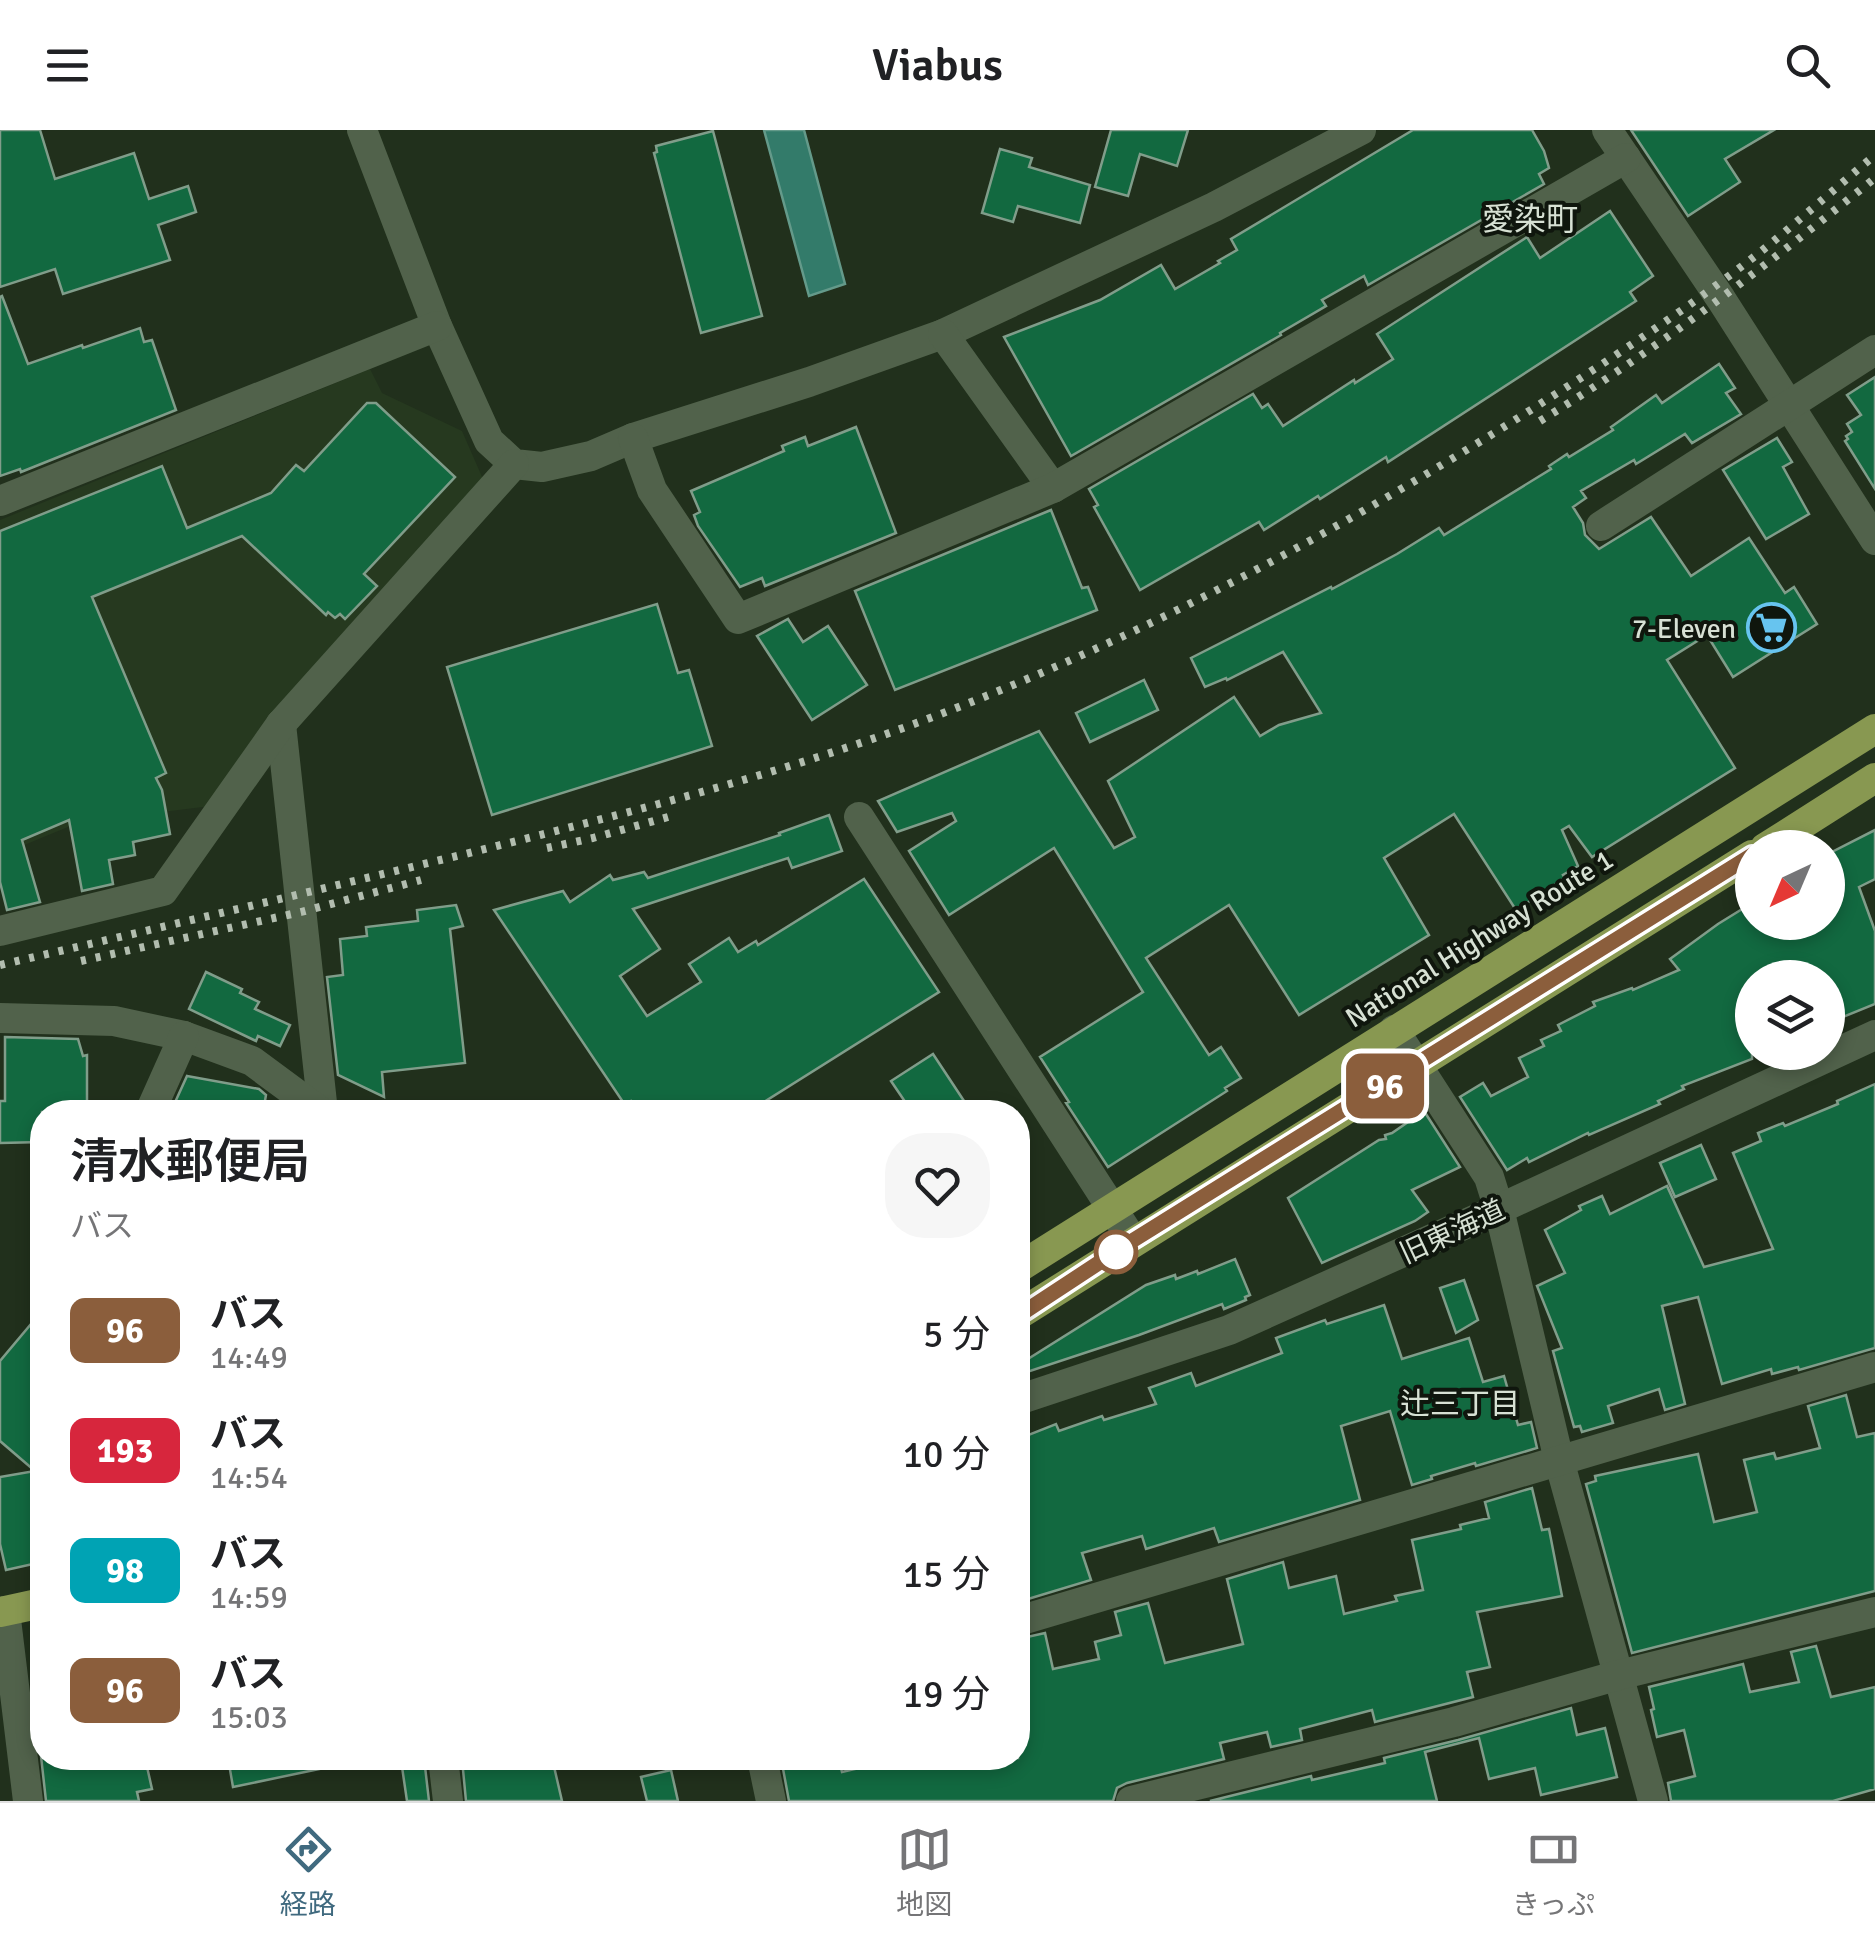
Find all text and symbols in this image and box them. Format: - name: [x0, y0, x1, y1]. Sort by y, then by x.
- icon: menu: [40, 38, 95, 93]
- text: Viabus: [872, 38, 1003, 93]
- icon: search: [1780, 38, 1835, 93]
- district label: 愛染町: [1482, 200, 1578, 239]
- supermarket icon: 7-Eleven: [1745, 602, 1797, 654]
- place label: 7-Eleven: [1632, 612, 1736, 646]
- north arrow: [1735, 830, 1845, 940]
- map controls: [1735, 830, 1845, 1070]
- street label: National Highway Route 1: [1339, 843, 1620, 1035]
- button: layers: [1735, 960, 1845, 1070]
- line badge: 96: [1340, 1054, 1430, 1118]
- text: 96: [1366, 1065, 1404, 1108]
- text: 清水郵便局: [70, 1133, 310, 1192]
- button: heart: [885, 1133, 990, 1238]
- street label: 旧東海道: [1394, 1193, 1510, 1271]
- text: バス: [70, 1207, 134, 1246]
- unlabelled marker: [1095, 1231, 1137, 1273]
- text: バス: [210, 1291, 286, 1338]
- text: 96: [106, 1309, 144, 1352]
- text: 5 分: [923, 1311, 990, 1358]
- text: 14:49: [210, 1338, 288, 1377]
- district label: 辻三丁目: [1400, 1386, 1520, 1423]
- text: バス: [210, 1411, 286, 1458]
- text: 193: [97, 1429, 153, 1472]
- text: 10 分: [903, 1431, 990, 1478]
- text: 14:54: [210, 1458, 288, 1497]
- text: バス: [210, 1531, 286, 1578]
- text: 98: [106, 1549, 144, 1592]
- text: 15 分: [903, 1551, 990, 1598]
- text: 14:59: [210, 1578, 288, 1617]
- text: バス: [210, 1651, 286, 1698]
- text: 96: [106, 1669, 144, 1712]
- text: 19 分: [903, 1671, 990, 1718]
- text: 15:03: [210, 1698, 288, 1737]
- tab: 経路: [280, 1822, 336, 1922]
- tab: 地図: [896, 1822, 952, 1922]
- tab: きっぷ: [1512, 1822, 1595, 1922]

